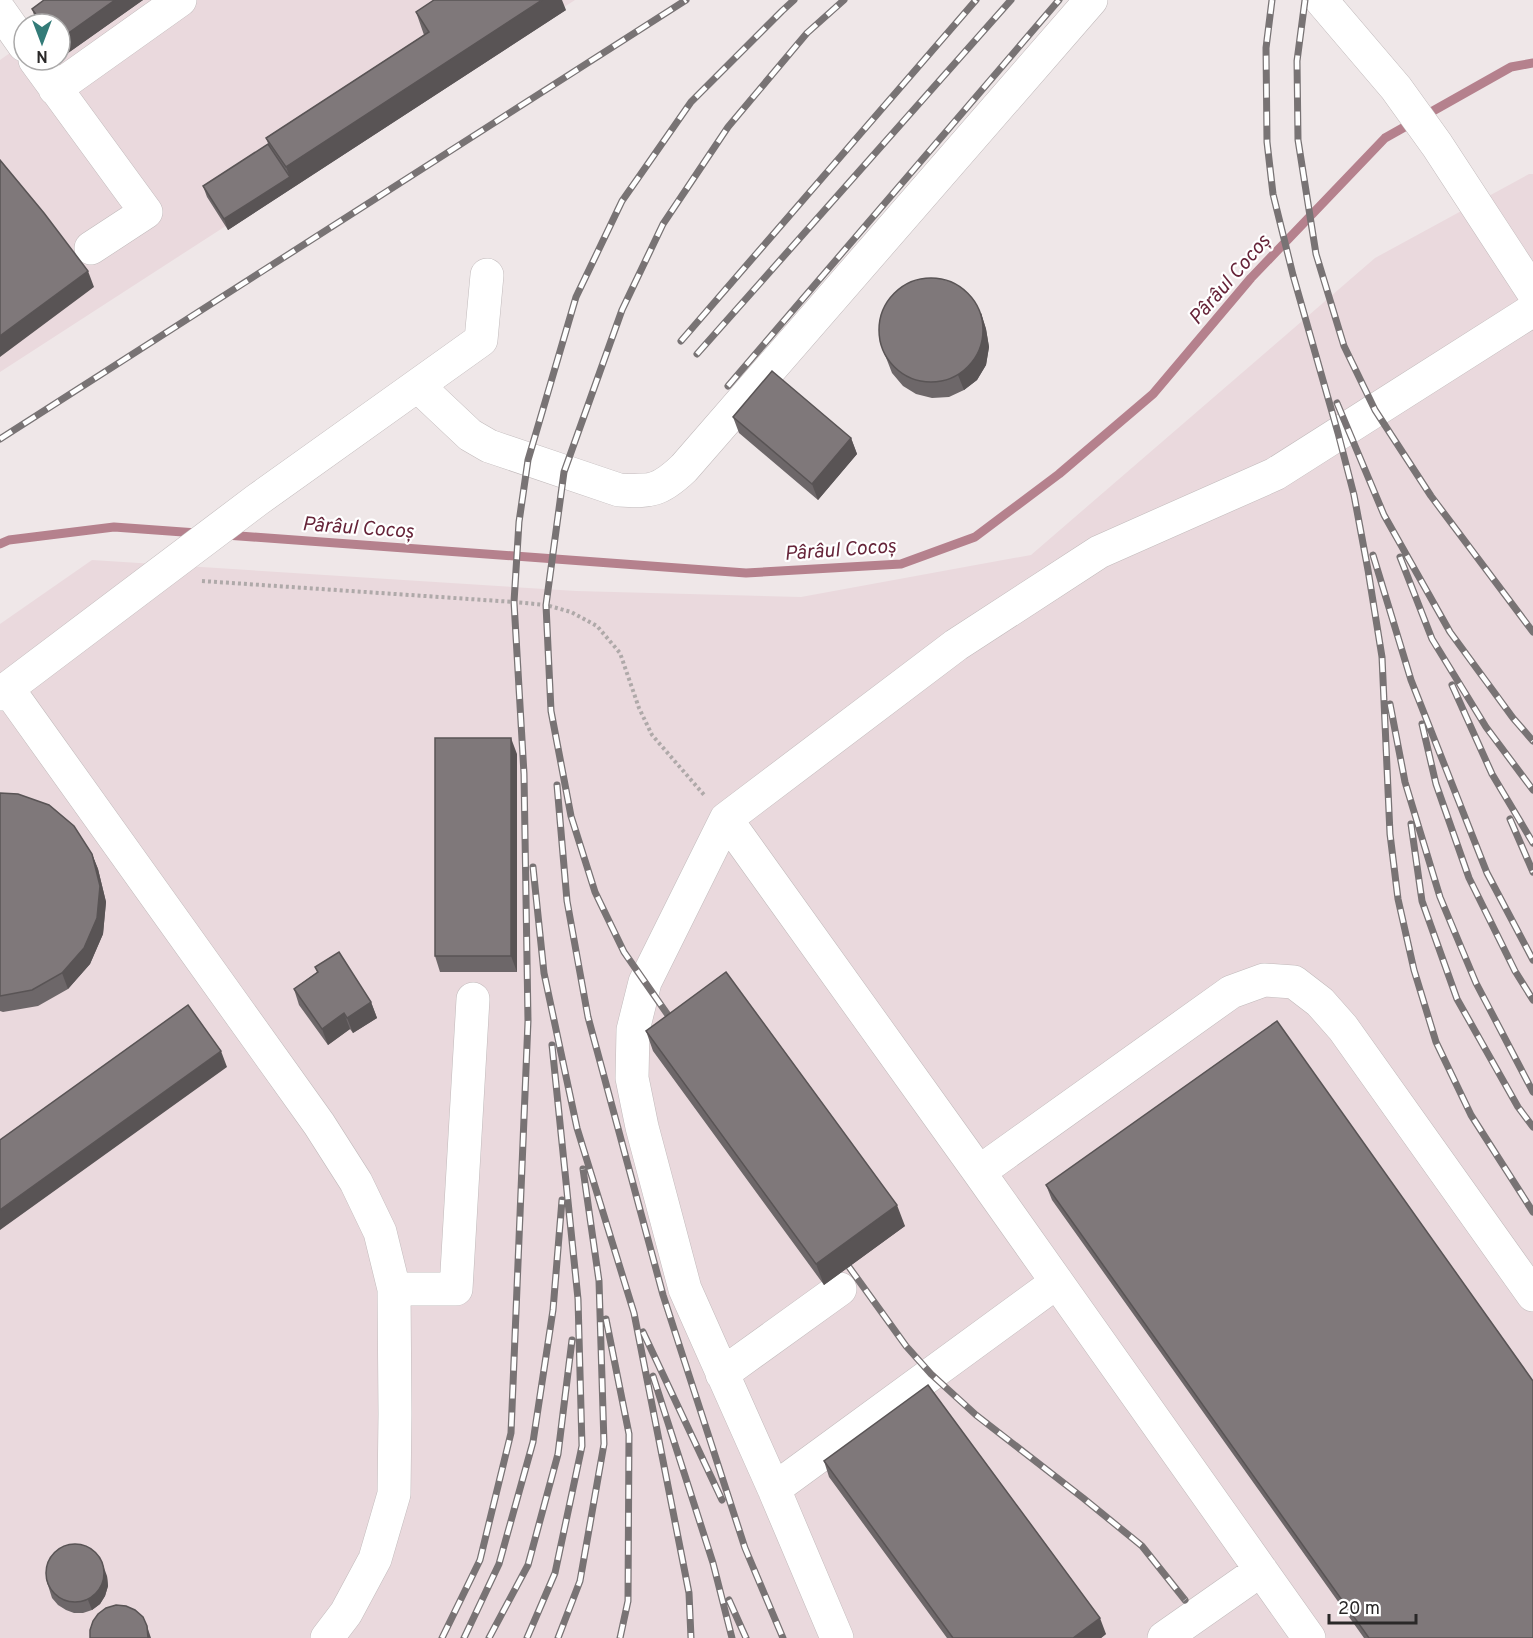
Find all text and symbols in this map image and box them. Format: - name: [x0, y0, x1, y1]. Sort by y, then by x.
- north arrow: [12, 12, 72, 72]
- text: N: [36, 45, 48, 65]
- water label: Pârâul Cocoș: [1184, 229, 1278, 331]
- water label: Pârâul Cocoș: [301, 512, 416, 546]
- water label: Pârâul Cocoș: [783, 534, 898, 568]
- scale bar: [1329, 1587, 1416, 1625]
- text: 20 m: [1338, 1598, 1380, 1621]

